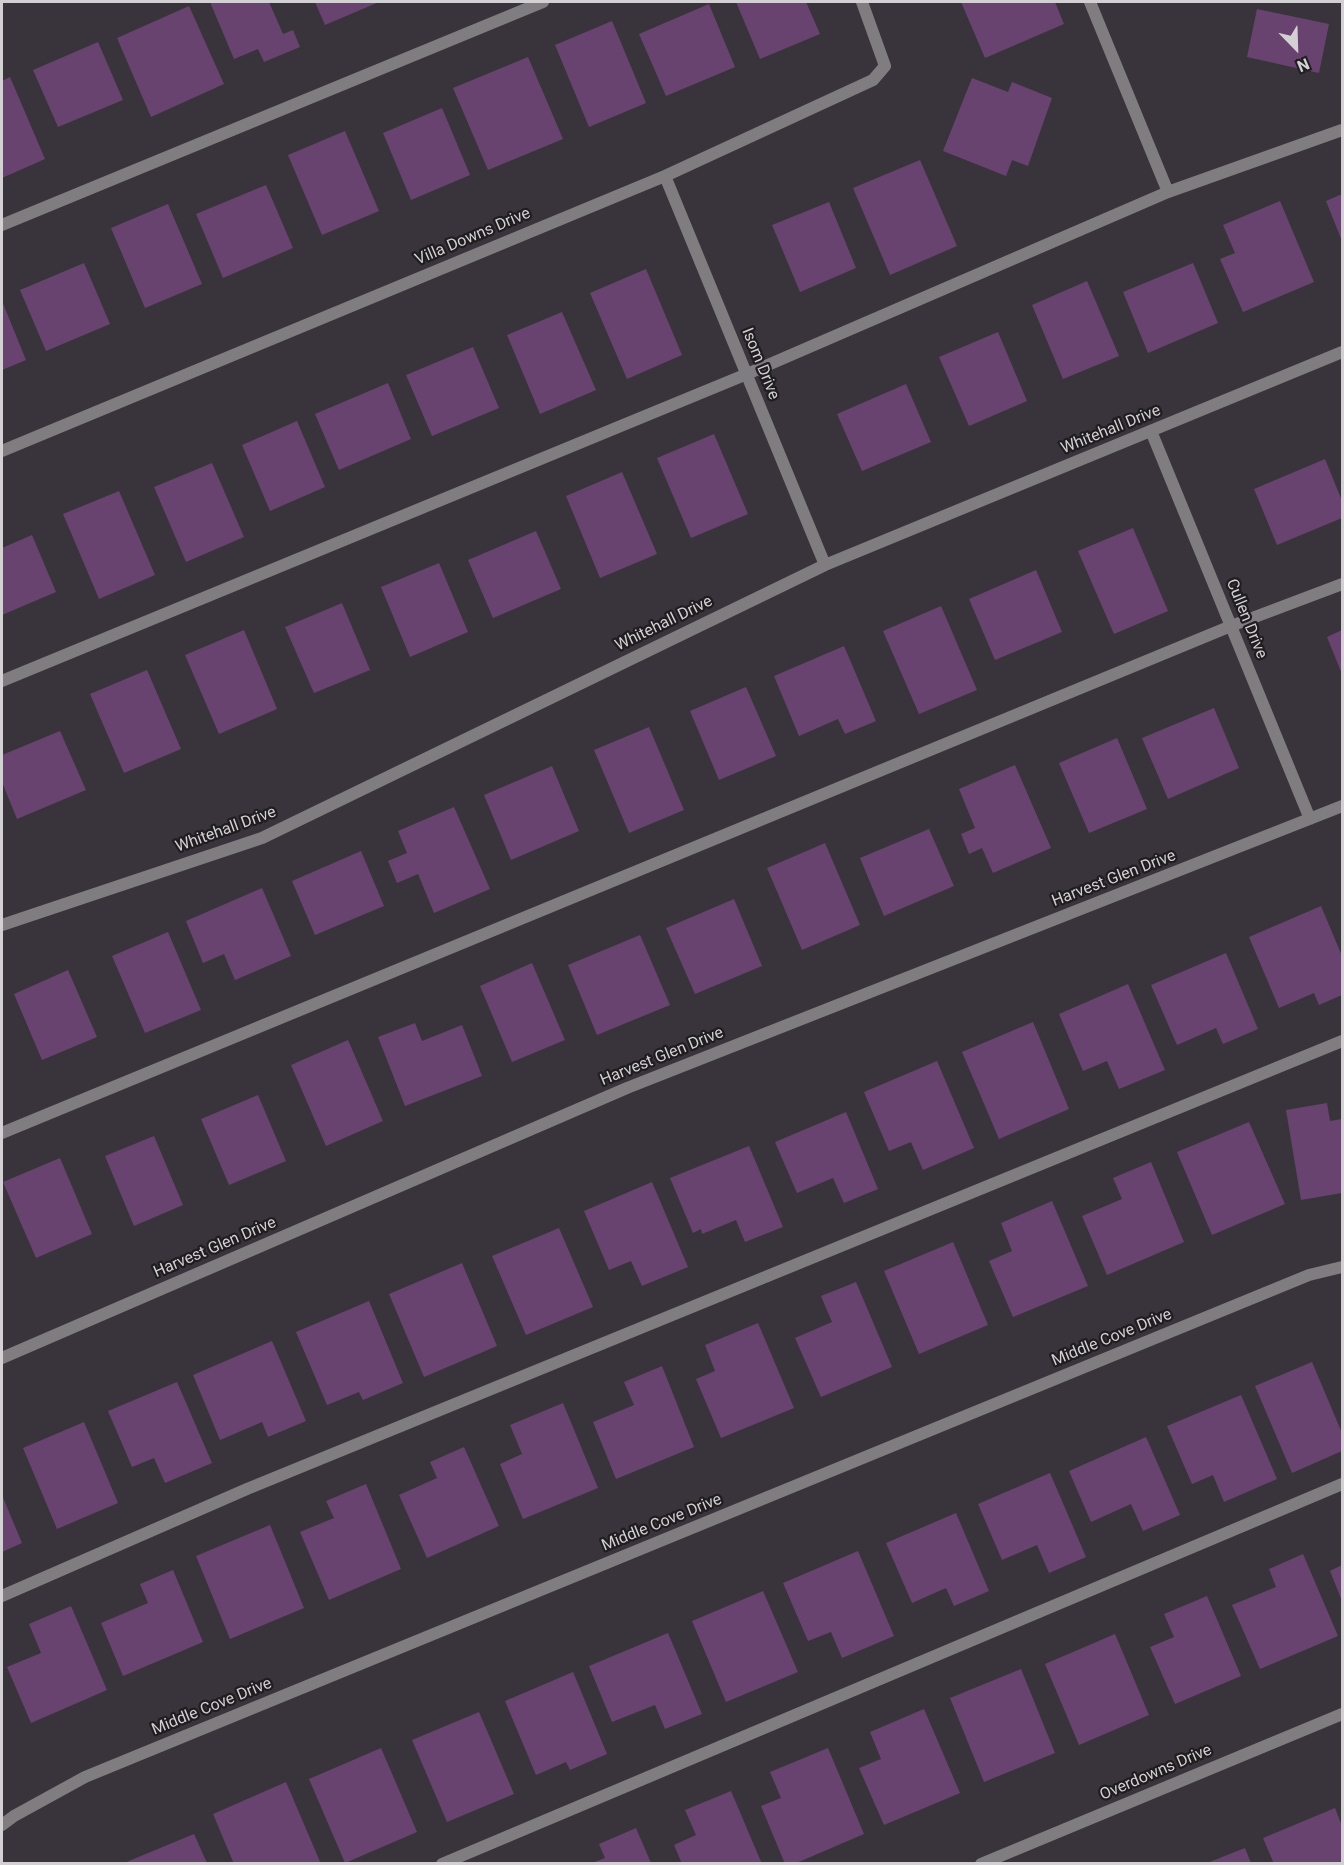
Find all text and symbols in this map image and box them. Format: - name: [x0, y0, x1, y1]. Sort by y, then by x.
- north arrow: [1266, 18, 1326, 78]
- text: N: [1294, 54, 1312, 76]
- street label: Villa Downs Drive: [413, 204, 533, 270]
- street label: Isom Drive: [737, 325, 783, 403]
- street label: Whitehall Drive: [1058, 401, 1164, 459]
- street label: Cullen Drive: [1221, 576, 1271, 662]
- street label: Whitehall Drive: [612, 592, 716, 656]
- street label: Whitehall Drive: [173, 803, 279, 857]
- street label: Harvest Glen Drive: [1049, 847, 1179, 911]
- street label: Harvest Glen Drive: [598, 1024, 726, 1090]
- street label: Harvest Glen Drive: [151, 1214, 279, 1282]
- street label: Middle Cove Drive: [1049, 1305, 1175, 1371]
- street label: Middle Cove Drive: [599, 1490, 725, 1556]
- street label: Middle Cove Drive: [149, 1674, 275, 1740]
- street label: Overdowns Drive: [1097, 1741, 1215, 1805]

